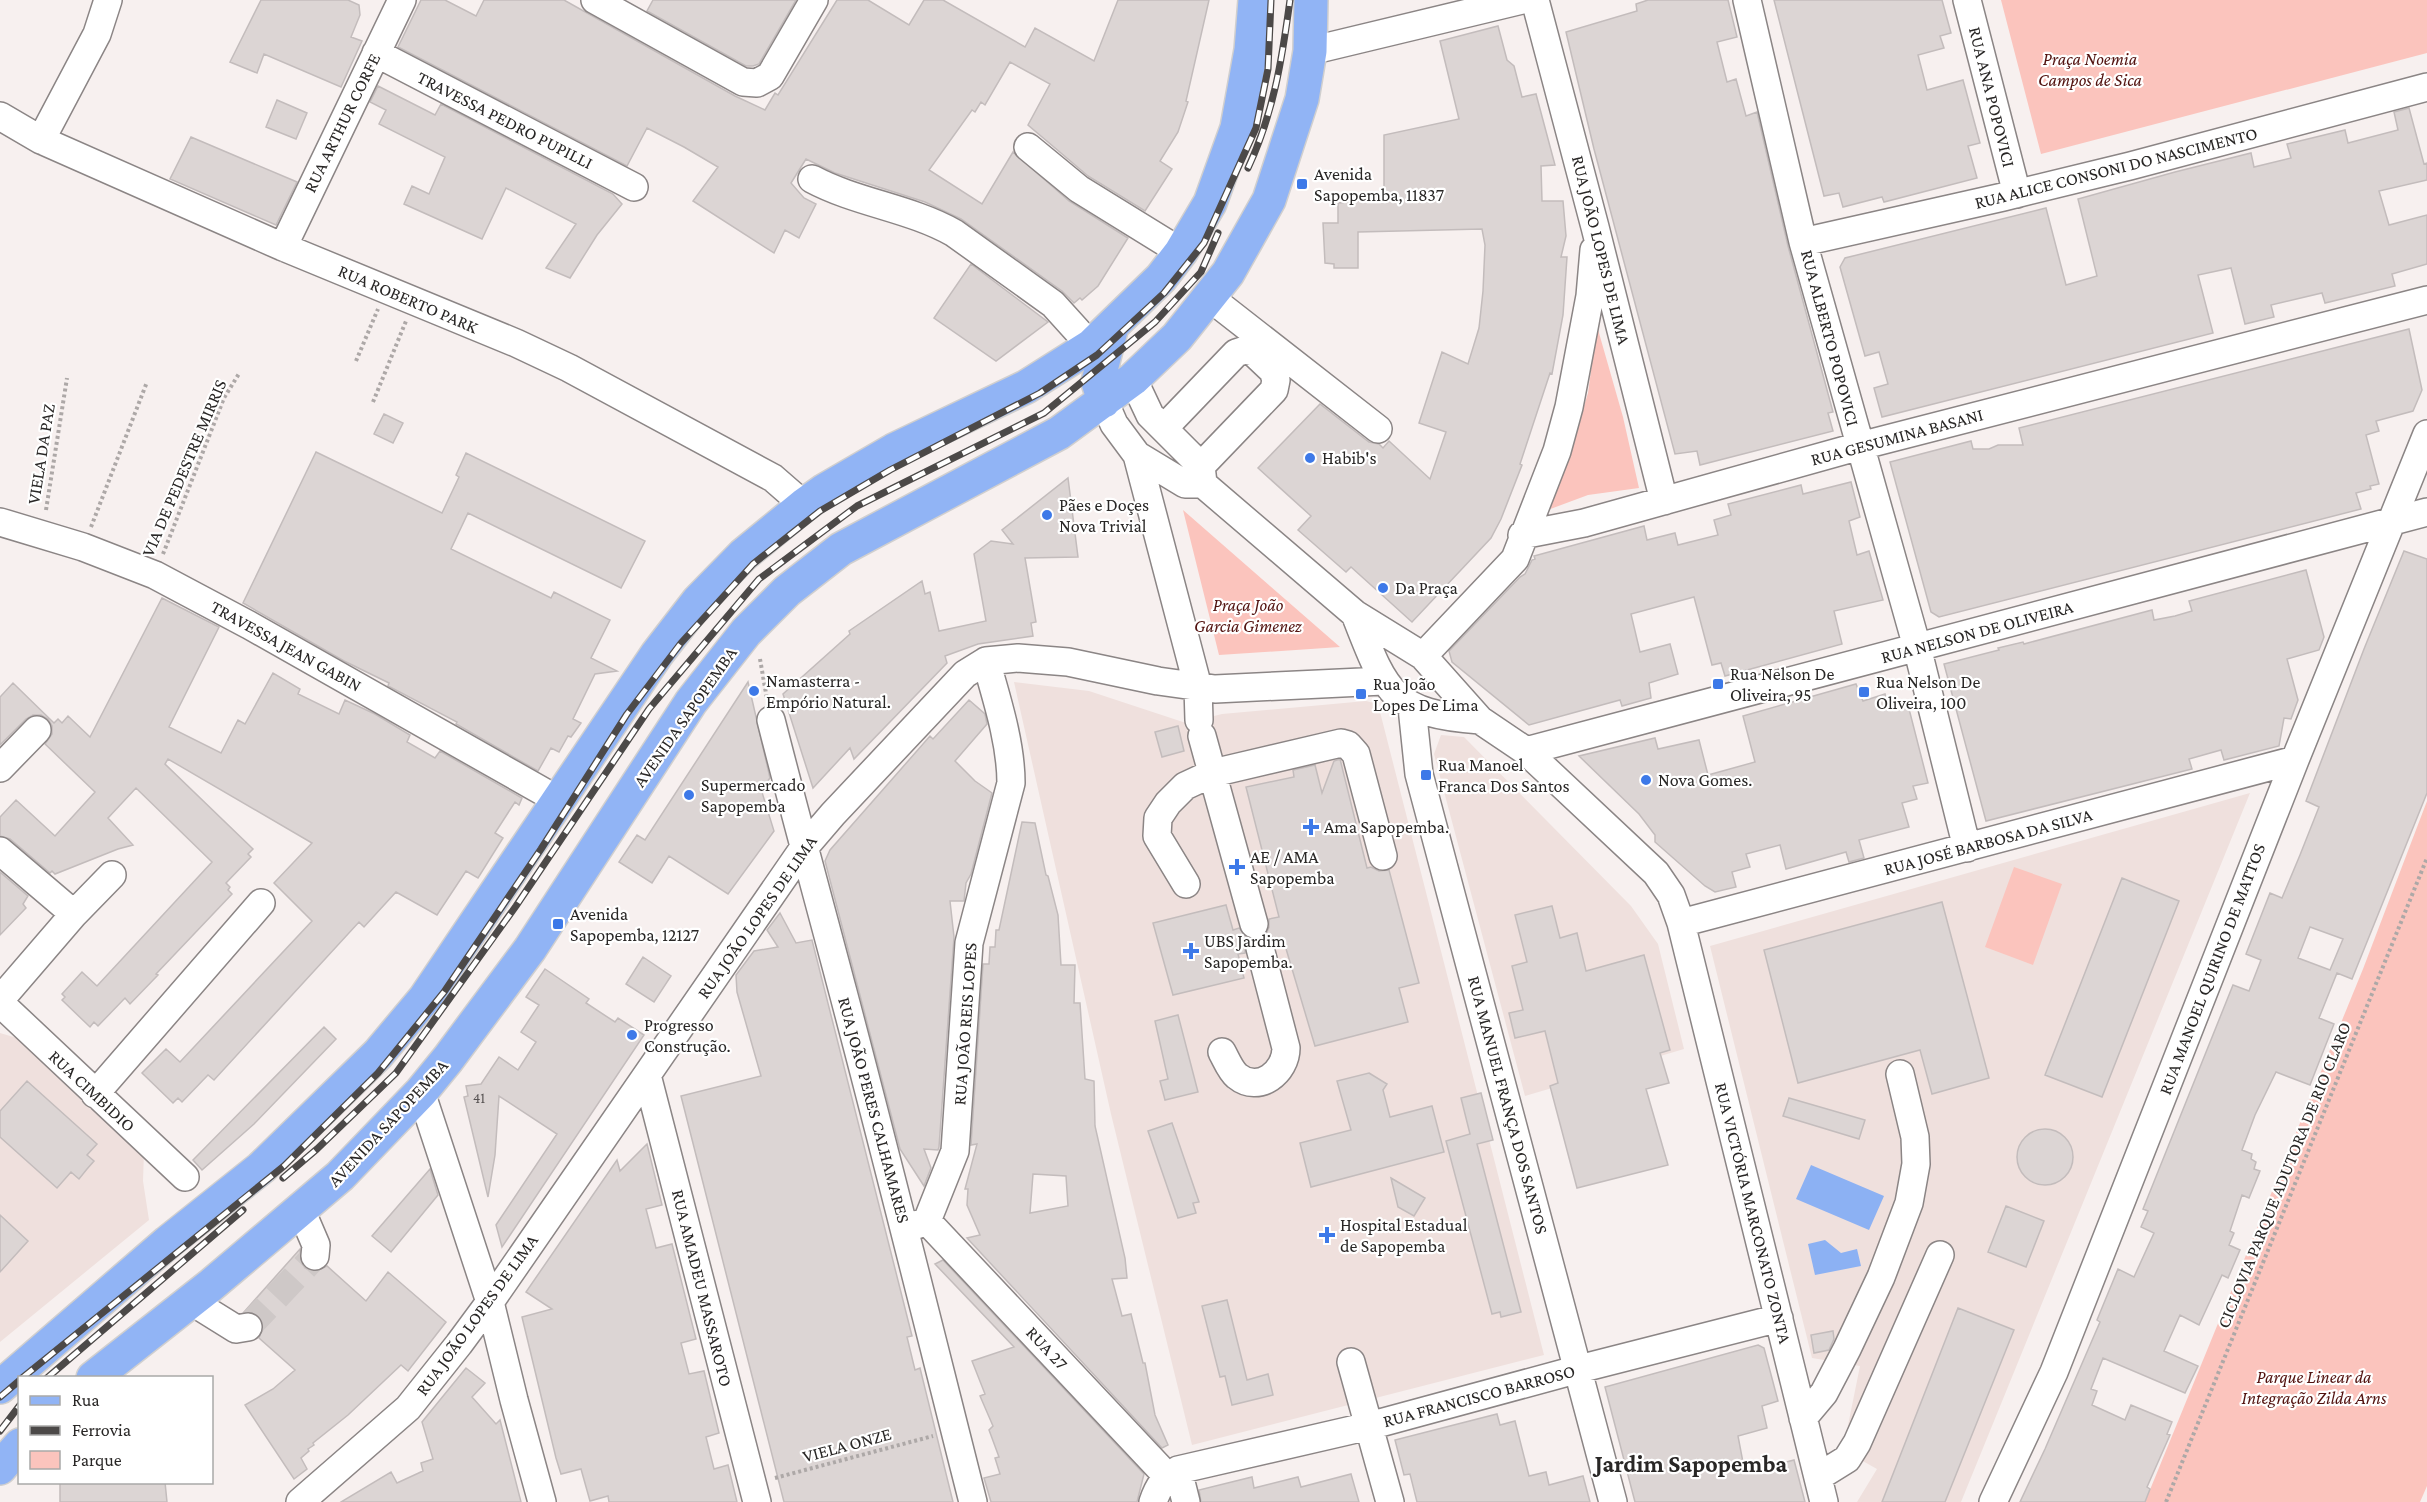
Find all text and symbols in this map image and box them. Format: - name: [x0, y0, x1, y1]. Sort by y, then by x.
- street label: RUA ANA POPOVICI: [1965, 25, 2019, 169]
- park label: Praça Noemia Campos de Sica: [2038, 49, 2143, 90]
- street label: RUA ARTHUR CORFE: [300, 50, 384, 196]
- street label: TRAVESSA PEDRO PUPILLI: [414, 67, 596, 173]
- street label: RUA ALICE CONSONI DO NASCIMENTO: [1973, 123, 2259, 213]
- street label: RUA JOÃO LOPES DE LIMA: [1568, 153, 1634, 347]
- place label: Avenida Sapopemba, 11837: [1314, 164, 1444, 205]
- marker: Avenida Sapopemba, 11837: [1295, 177, 1309, 191]
- street label: RUA ALBERTO POPOVICI: [1797, 248, 1863, 428]
- street label: RUA ROBERTO PARK: [335, 261, 481, 338]
- street label: VIA DE PEDESTRE MIRRIS: [138, 376, 230, 560]
- street label: VIELA DA PAZ: [23, 402, 59, 506]
- street label: RUA GESUMINA BASANI: [1809, 404, 1985, 470]
- place label: Habib's: [1322, 448, 1377, 468]
- marker: Habib's: [1303, 451, 1317, 465]
- place label: Pães e Doçes Nova Trivial: [1059, 495, 1149, 536]
- marker: Pães e Doçes Nova Trivial: [1040, 508, 1054, 522]
- place label: Da Praça: [1395, 578, 1458, 598]
- marker: Da Praça: [1376, 581, 1390, 595]
- park label: Praça João Garcia Gimenez: [1194, 595, 1302, 636]
- street label: TRAVESSA JEAN GABIN: [207, 596, 365, 696]
- street label: RUA NELSON DE OLIVEIRA: [1879, 597, 2076, 667]
- street label: AVENIDA SAPOPEMBA: [629, 643, 741, 791]
- place label: Rua Nelson De Oliveira, 95: [1730, 664, 1834, 705]
- place label: Namasterra - Empório Natural.: [766, 671, 891, 712]
- place label: Rua Nelson De Oliveira, 100: [1876, 672, 1980, 713]
- place label: Rua João Lopes De Lima: [1373, 674, 1478, 715]
- marker: Rua Nelson De Oliveira, 95: [1711, 677, 1725, 691]
- marker: Namasterra - Empório Natural.: [747, 684, 761, 698]
- marker: Rua Nelson De Oliveira, 100: [1857, 685, 1871, 699]
- marker: Rua João Lopes De Lima: [1354, 687, 1368, 701]
- place label: Rua Manoel Franca Dos Santos: [1438, 755, 1570, 796]
- marker: Rua Manoel Franca Dos Santos: [1419, 768, 1433, 782]
- place label: Nova Gomes.: [1658, 770, 1752, 790]
- marker: Nova Gomes.: [1639, 773, 1653, 787]
- place label: Supermercado Sapopemba: [701, 775, 805, 816]
- marker: Supermercado Sapopemba: [682, 788, 696, 802]
- street label: RUA JOSÉ BARBOSA DA SILVA: [1882, 804, 2095, 879]
- place label: Ama Sapopemba.: [1324, 817, 1449, 837]
- marker: Ama Sapopemba.: [1302, 818, 1320, 836]
- street label: RUA JOÃO LOPES DE LIMA: [693, 831, 821, 1002]
- street label: RUA MANOEL QUIRINO DE MATTOS: [2155, 841, 2269, 1097]
- place label: AE / AMA Sapopemba: [1250, 847, 1335, 888]
- marker: AE / AMA Sapopemba: [1228, 858, 1246, 876]
- place label: Avenida Sapopemba, 12127: [570, 904, 699, 945]
- marker: Avenida Sapopemba, 12127: [551, 917, 565, 931]
- place label: UBS Jardim Sapopemba.: [1204, 931, 1293, 972]
- street label: RUA JOÃO REIS LOPES: [949, 942, 981, 1106]
- marker: UBS Jardim Sapopemba.: [1182, 942, 1200, 960]
- street label: RUA MANUEL FRANÇA DOS SANTOS: [1464, 974, 1552, 1236]
- street label: RUA JOÃO PERES CALHAMARES: [834, 995, 914, 1225]
- place label: Progresso Construção.: [644, 1015, 731, 1056]
- street label: CICLOVIA PARQUE ADUTORA DE RIO CLARO: [2213, 1019, 2355, 1331]
- marker: Progresso Construção.: [625, 1028, 639, 1042]
- street label: RUA CIMBIDIO: [45, 1046, 139, 1136]
- street label: AVENIDA SAPOPEMBA: [324, 1055, 453, 1191]
- street label: RUA VICTÓRIA MARCONATO ZONTA: [1711, 1080, 1795, 1346]
- house number: 41: [473, 1090, 485, 1106]
- street label: RUA AMADEU MASSAROTO: [668, 1187, 736, 1389]
- place label: Hospital Estadual de Sapopemba: [1340, 1215, 1468, 1256]
- marker: Hospital Estadual de Sapopemba: [1318, 1226, 1336, 1244]
- street label: RUA JOÃO LOPES DE LIMA: [412, 1230, 543, 1399]
- street label: RUA 27: [1022, 1322, 1072, 1374]
- street label: RUA FRANCISCO BARROSO: [1381, 1361, 1577, 1431]
- park label: Parque Linear da Integração Zilda Arns: [2242, 1367, 2387, 1408]
- legend: [18, 1376, 213, 1484]
- text: Rua: [72, 1390, 100, 1410]
- text: Ferrovia: [72, 1420, 131, 1440]
- street label: VIELA ONZE: [800, 1423, 894, 1466]
- text: Parque: [72, 1450, 122, 1470]
- district label: Jardim Sapopemba: [1592, 1450, 1787, 1477]

